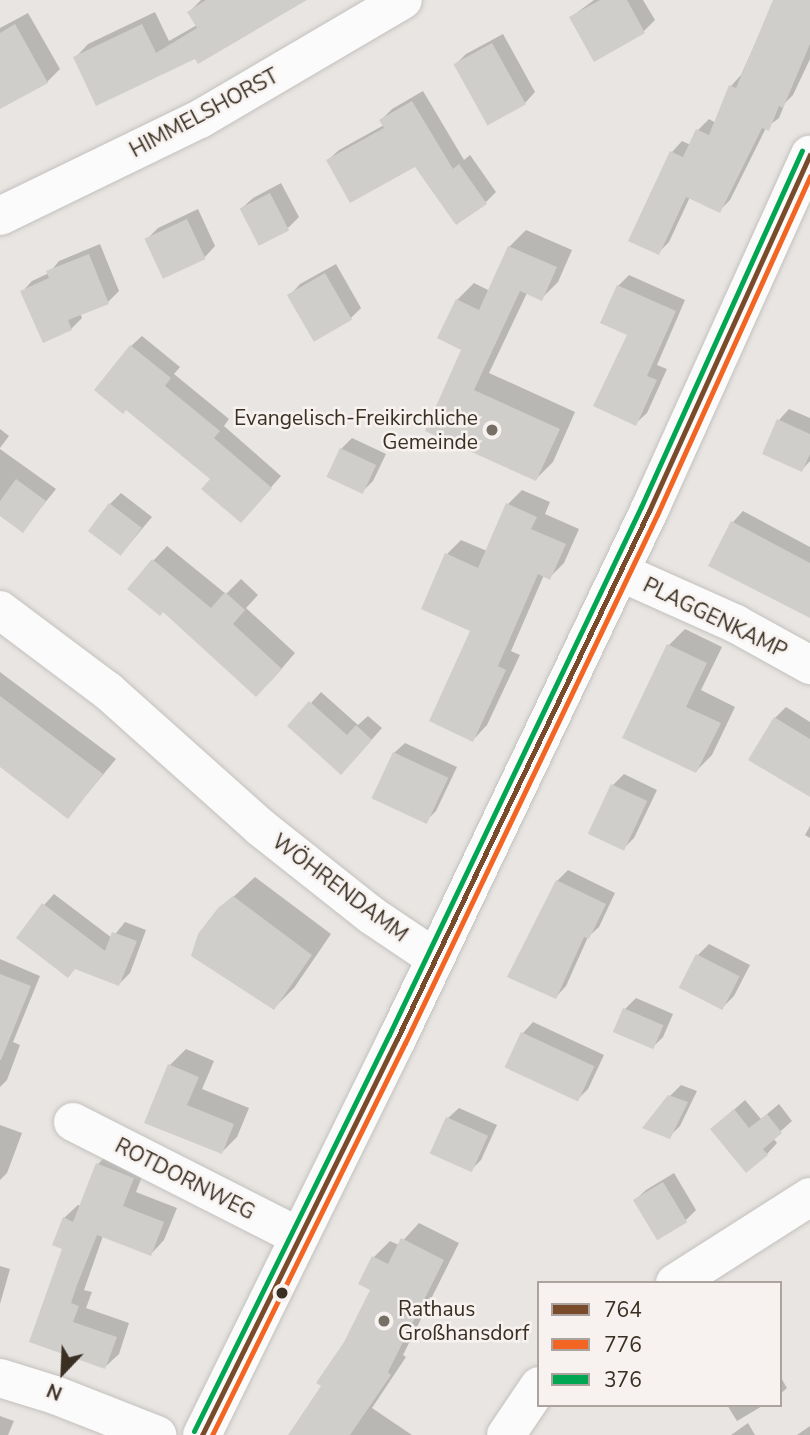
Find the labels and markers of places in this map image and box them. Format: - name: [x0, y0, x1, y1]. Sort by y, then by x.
- place label: Evangelisch-Freikirchliche Gemeinde: [234, 405, 478, 455]
- marker: Evangelisch-Freikirchliche Gemeinde: [484, 422, 500, 438]
- unlabelled marker: [275, 1286, 289, 1300]
- place label: Rathaus Großhansdorf: [398, 1296, 529, 1346]
- marker: Rathaus Großhansdorf: [376, 1313, 392, 1329]

